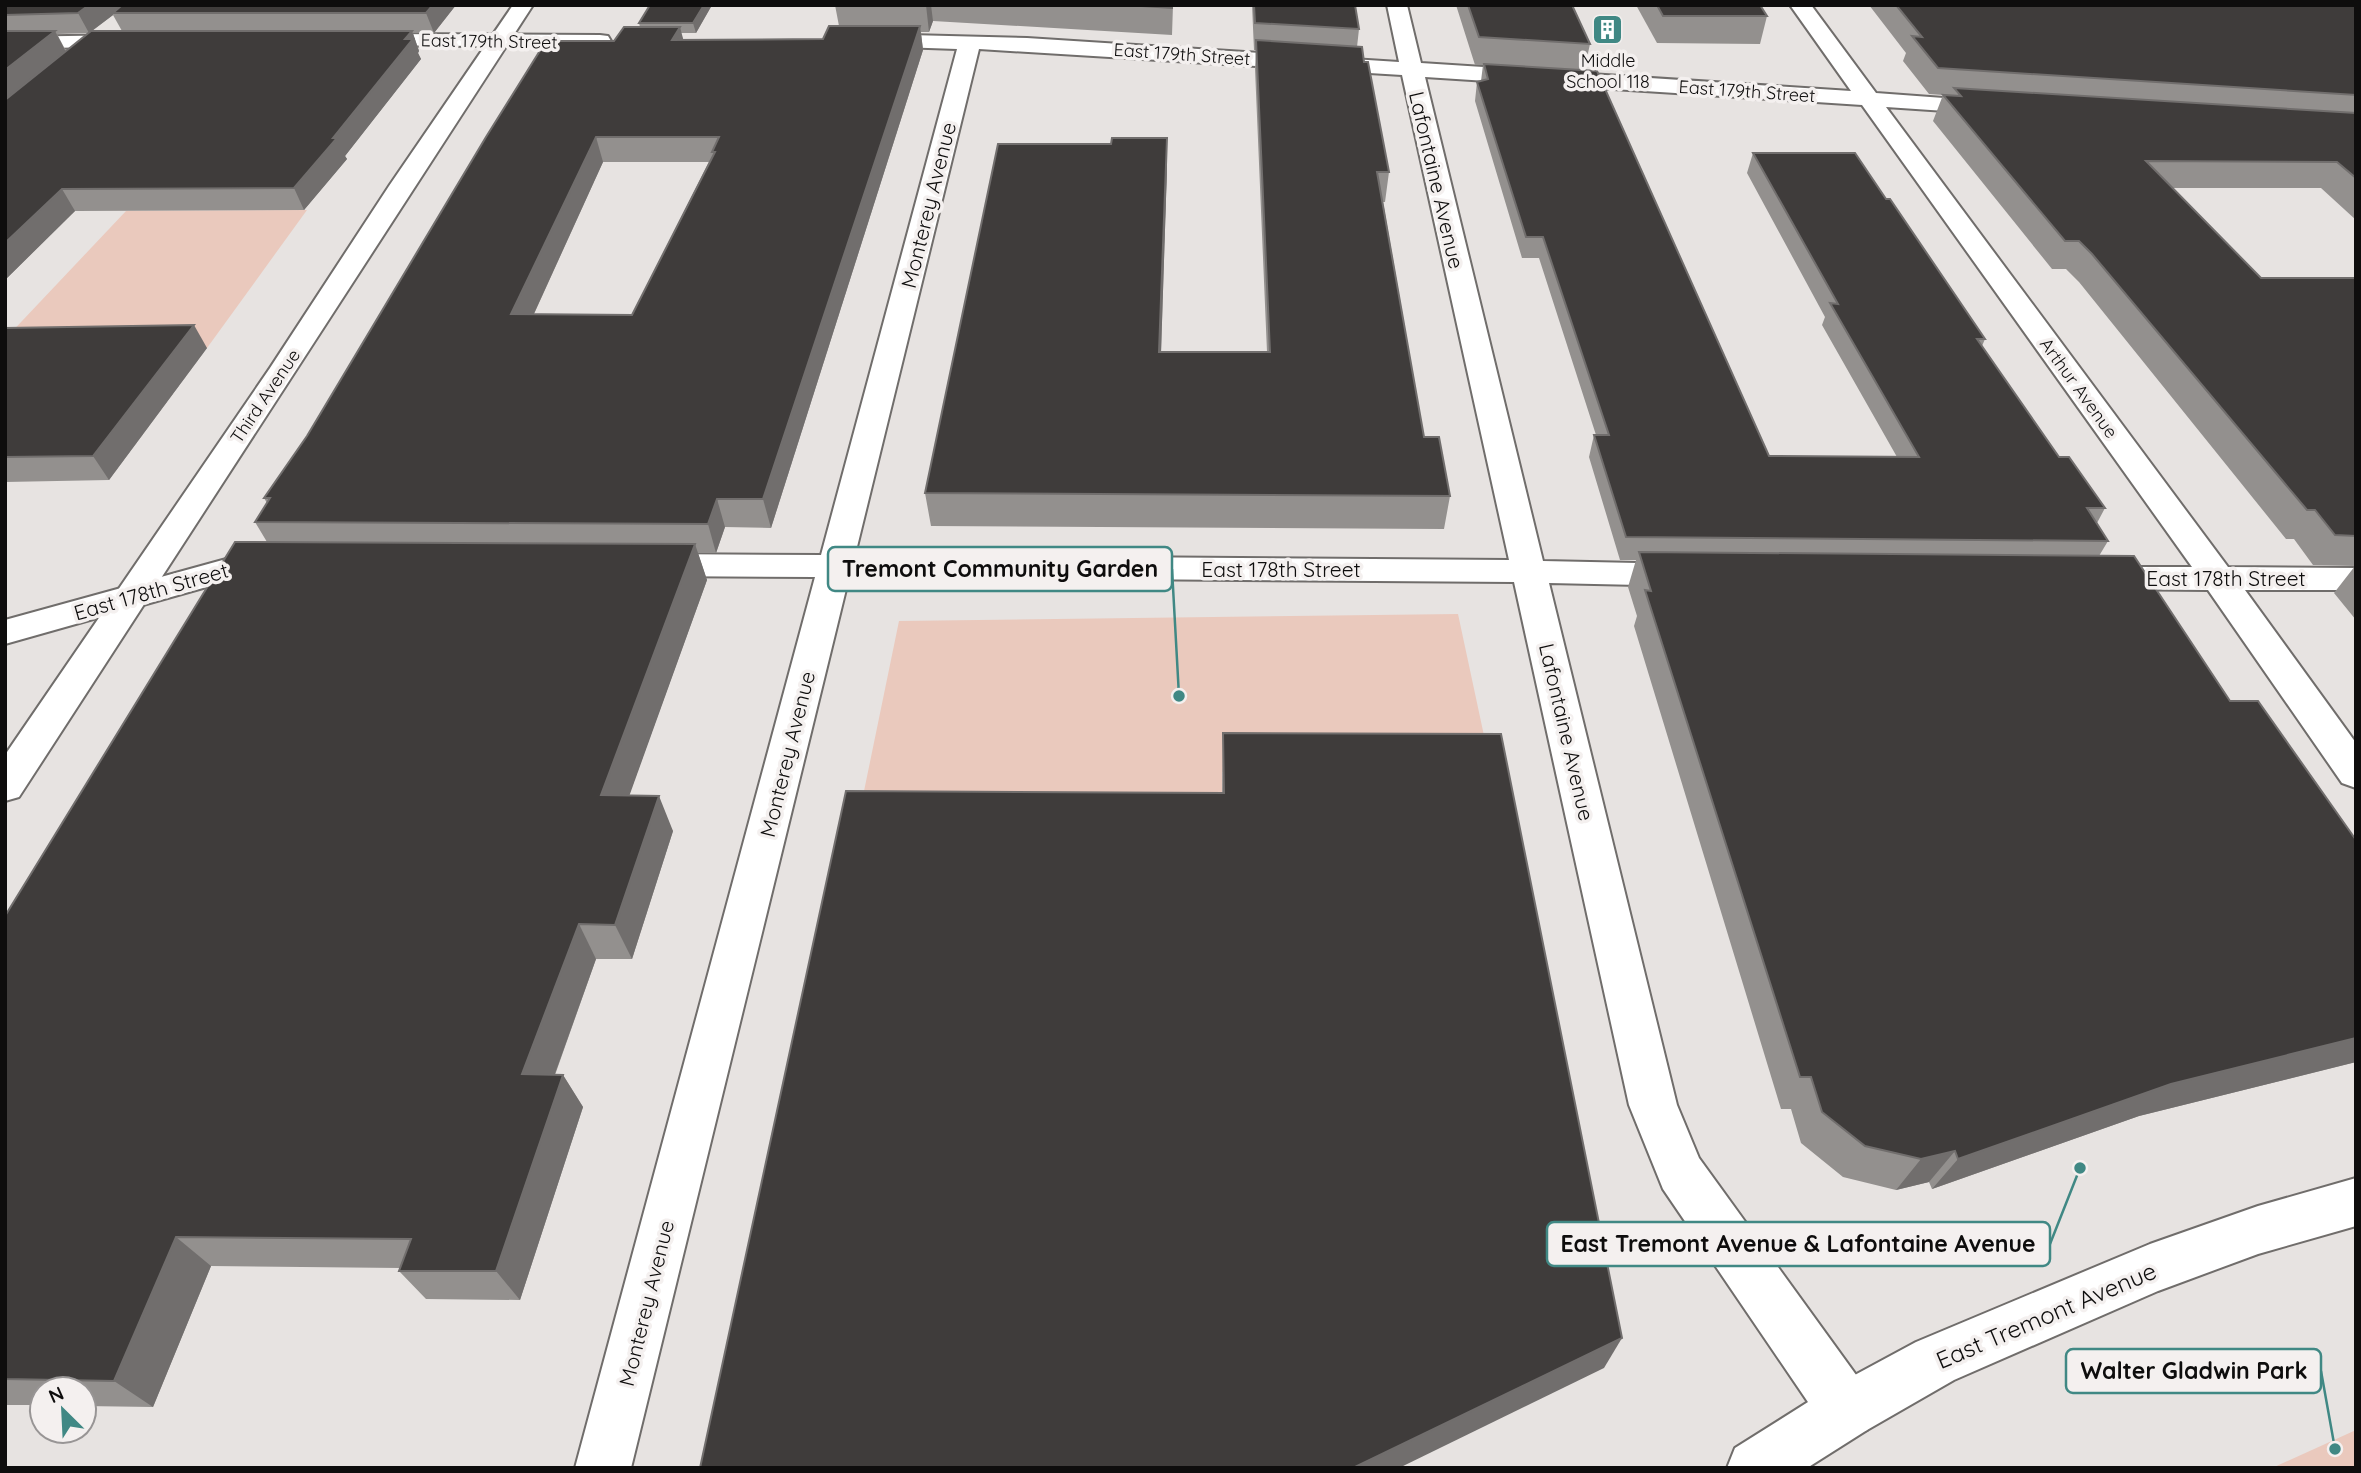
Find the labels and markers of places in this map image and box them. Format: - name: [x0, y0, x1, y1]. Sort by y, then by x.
- building icon: Middle School 118: [1591, 13, 1625, 47]
- place label: Middle School 118: [1566, 49, 1650, 93]
- callout: Tremont Community Garden: [828, 547, 1172, 591]
- callout: East Tremont Avenue & Lafontaine Avenue: [1547, 1222, 2050, 1266]
- callout: Walter Gladwin Park: [2066, 1349, 2321, 1393]

